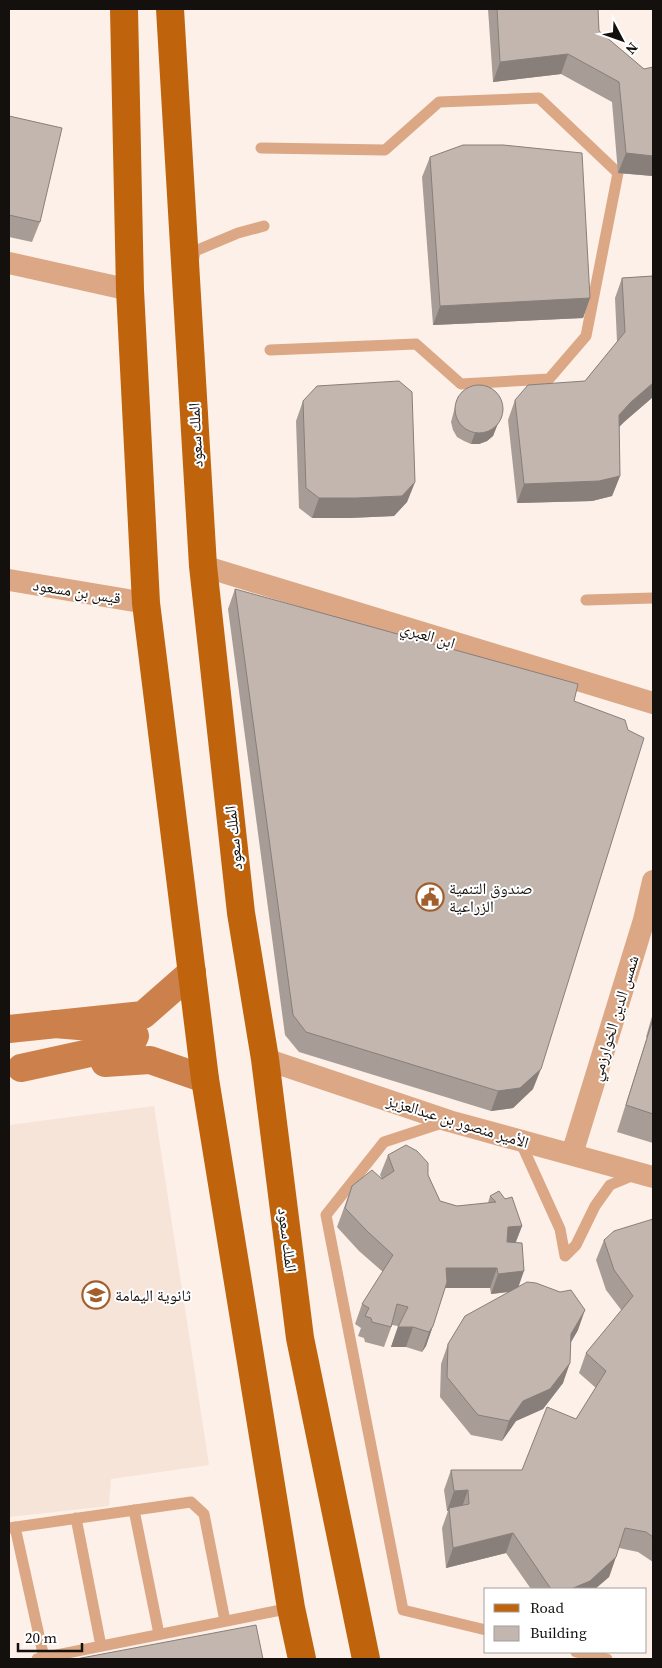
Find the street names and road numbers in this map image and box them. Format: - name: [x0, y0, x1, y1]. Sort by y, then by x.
- street label: الملك سعود: [182, 402, 208, 468]
- street label: قيس بن مسعود: [32, 573, 122, 609]
- street label: ابن العبري: [397, 616, 458, 656]
- street label: الملك سعود: [219, 805, 247, 871]
- street label: شمس الدين الخوارزمي: [584, 952, 646, 1084]
- street label: الأمير منصور بن عبدالعزيز: [383, 1089, 532, 1153]
- street label: الملك سعود: [273, 1207, 303, 1273]

